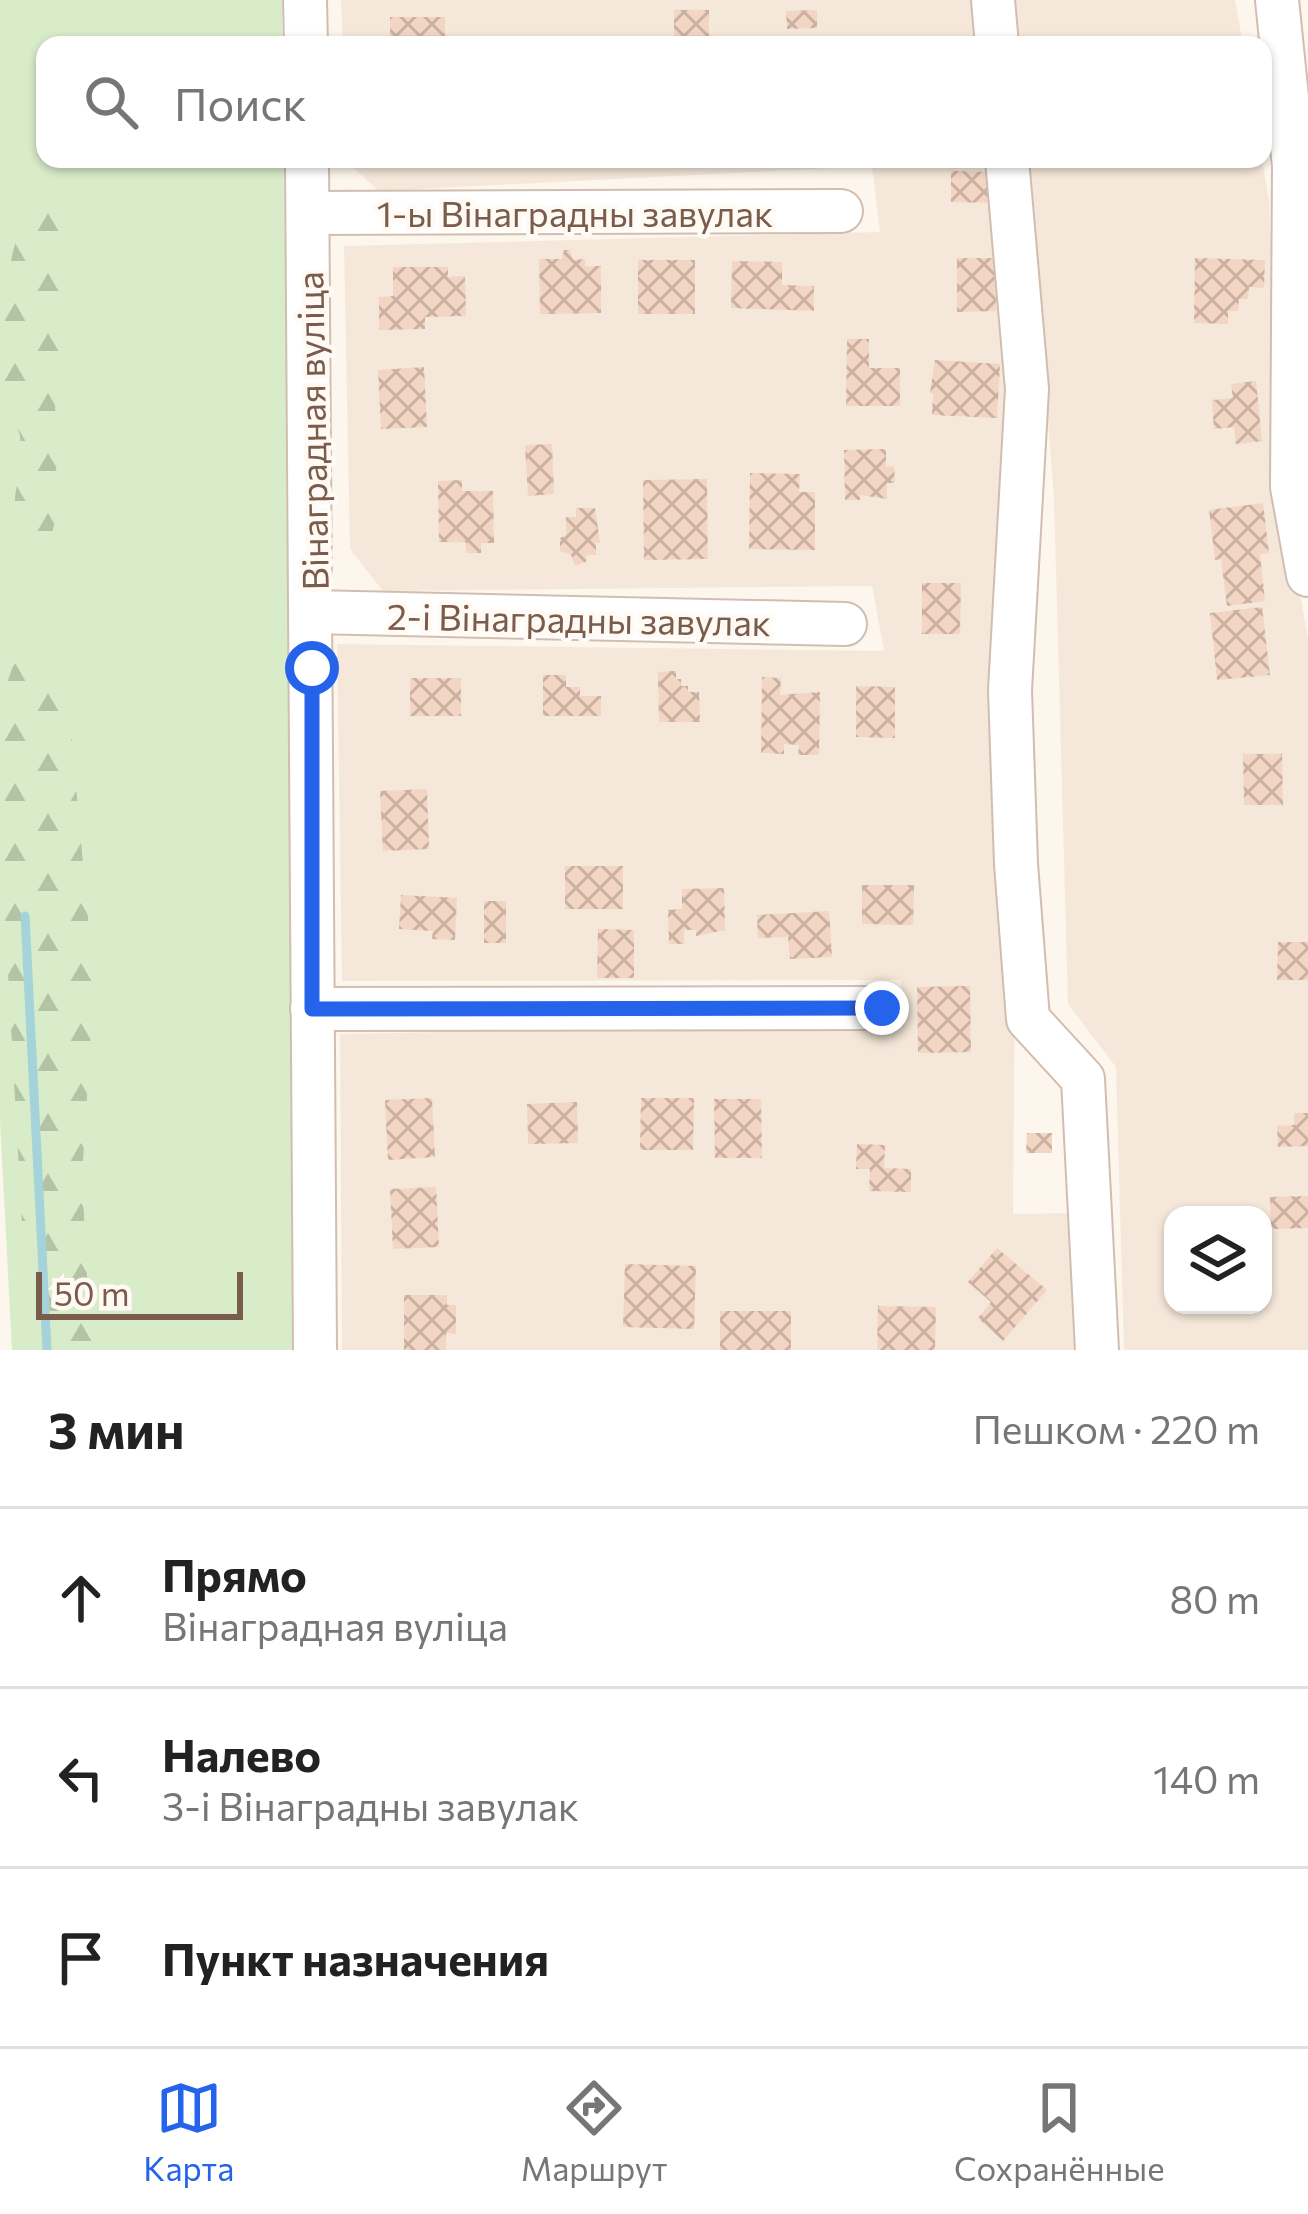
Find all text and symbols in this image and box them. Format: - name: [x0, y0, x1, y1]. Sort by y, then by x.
- search box: [36, 36, 1272, 168]
- icon: search: [78, 69, 144, 135]
- text: Поиск: [174, 75, 307, 130]
- street label: 1-ы Вінаградны завулак: [377, 190, 773, 234]
- street label: Вінаградная вуліца: [286, 271, 336, 591]
- street label: 2-і Вінаградны завулак: [387, 593, 771, 643]
- route start: [285, 641, 339, 695]
- route end: [855, 981, 909, 1035]
- map controls: [1164, 1206, 1272, 1314]
- button: layers: [1164, 1206, 1272, 1314]
- scale bar: [36, 1266, 243, 1319]
- text: 50 m: [54, 1272, 130, 1313]
- text: 3 мин: [48, 1397, 184, 1460]
- text: Пешком · 220 m: [973, 1404, 1260, 1452]
- text: Прямо: [162, 1546, 307, 1601]
- icon: ahead: [48, 1565, 114, 1631]
- text: 80 m: [1169, 1574, 1260, 1622]
- text: Вінаградная вуліца: [162, 1601, 508, 1649]
- text: Налево: [162, 1726, 321, 1781]
- icon: left: [48, 1745, 114, 1811]
- text: 140 m: [1153, 1754, 1260, 1802]
- text: 3-і Вінаградны завулак: [162, 1781, 579, 1829]
- icon: arrive: [48, 1925, 114, 1991]
- text: Пункт назначения: [162, 1930, 549, 1985]
- tab: Карта: [143, 2075, 234, 2188]
- tab: Маршрут: [521, 2075, 667, 2188]
- tab: Сохранённые: [954, 2075, 1165, 2188]

